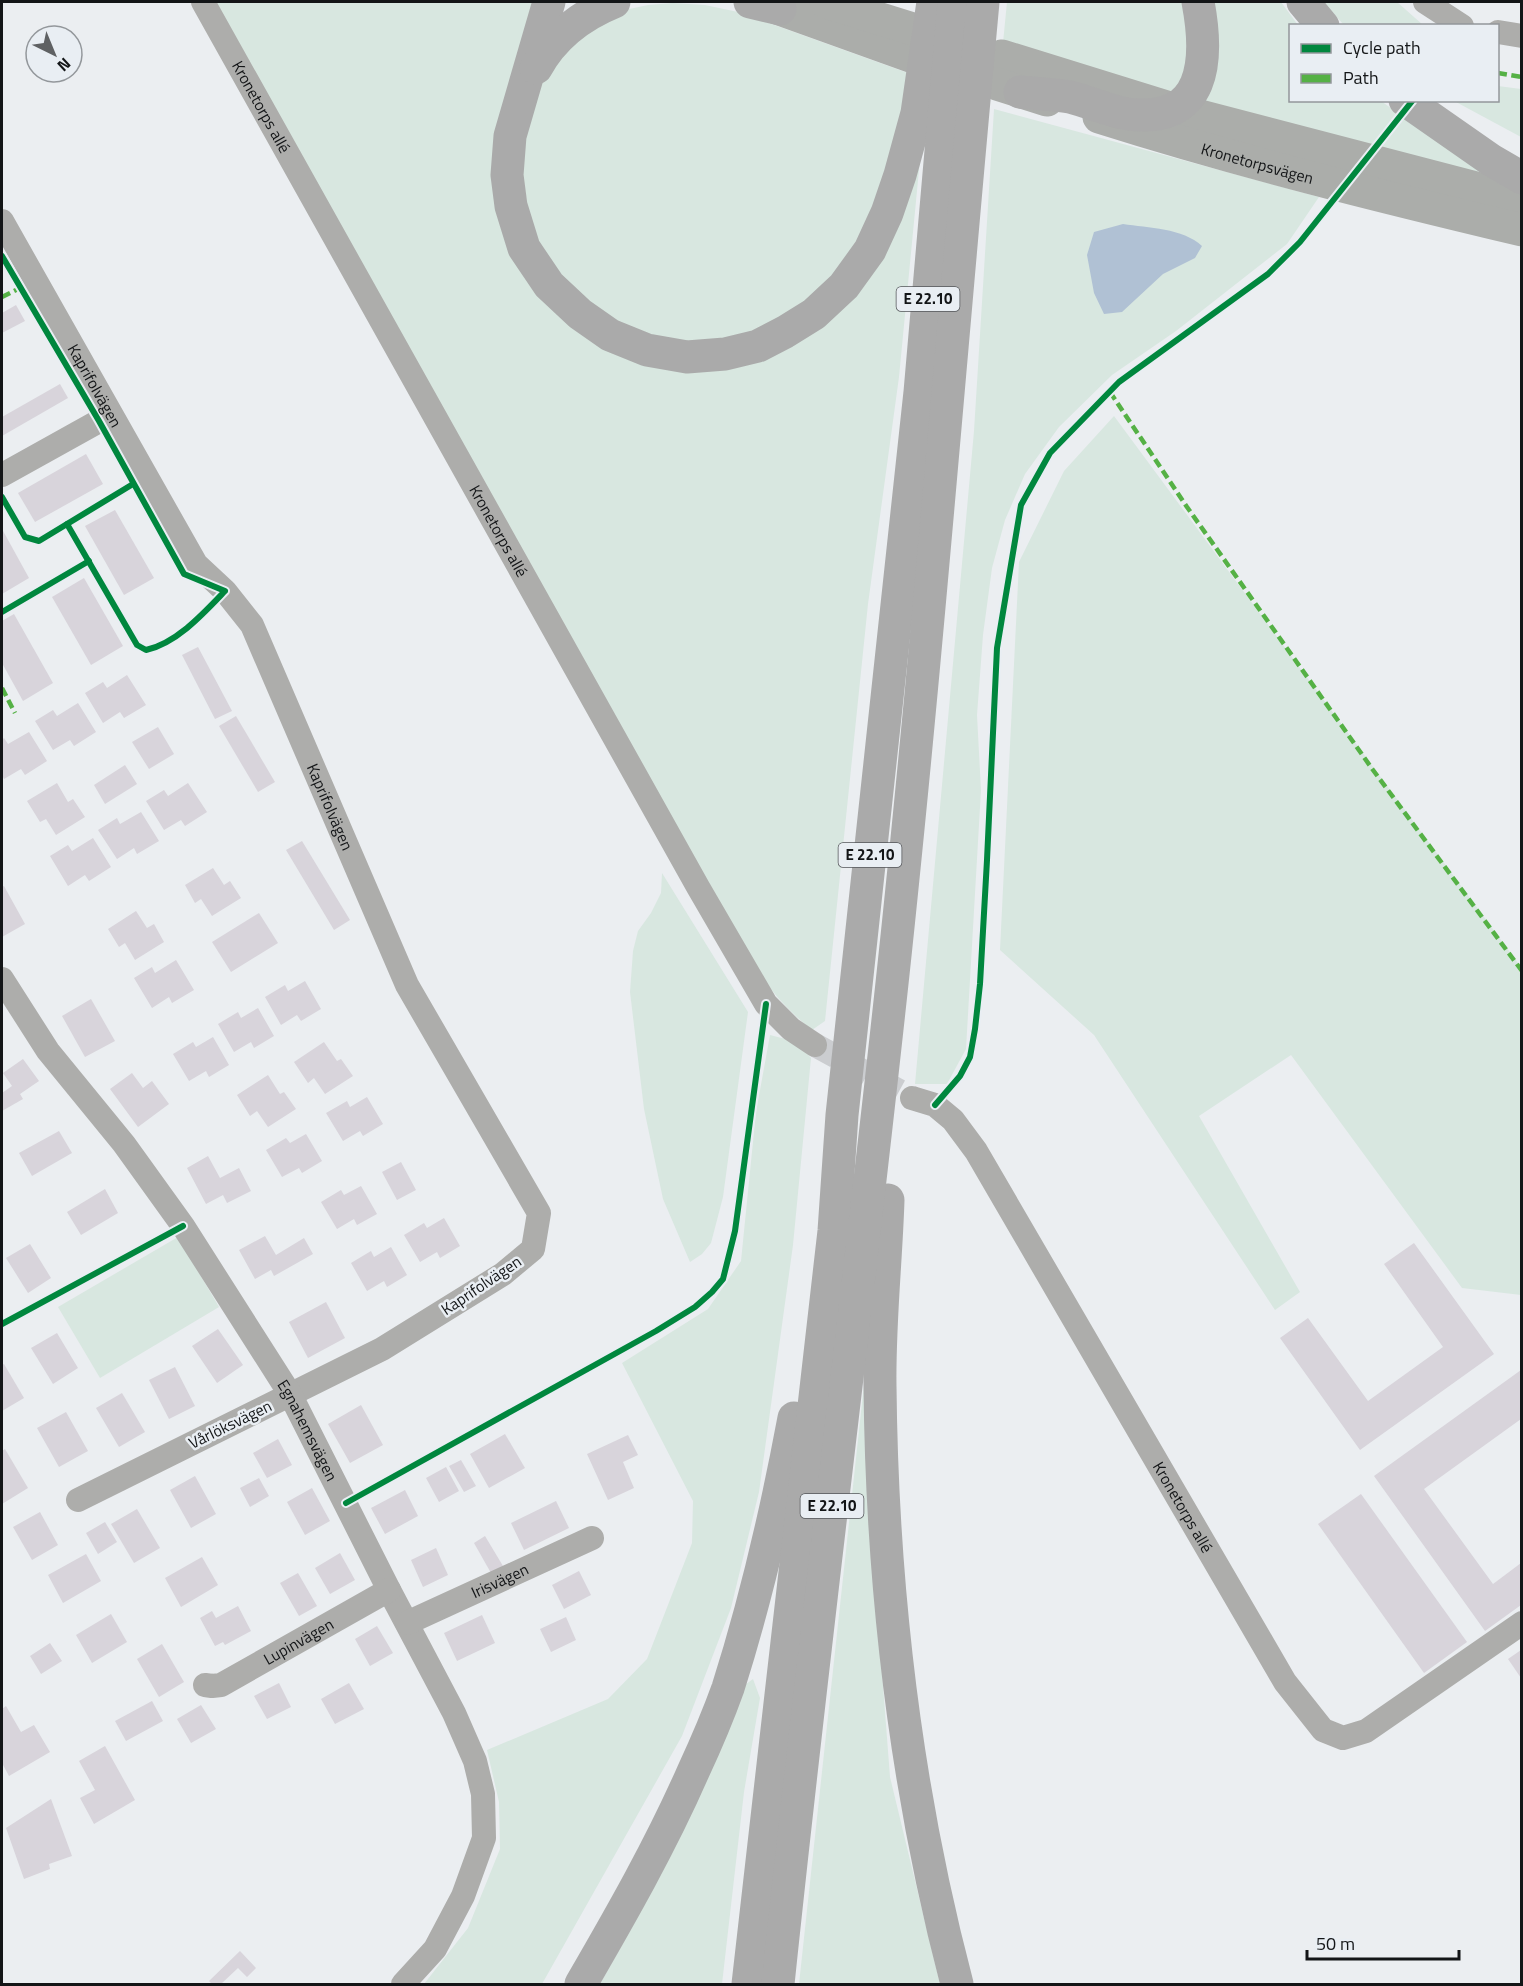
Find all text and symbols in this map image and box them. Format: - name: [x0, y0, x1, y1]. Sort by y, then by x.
- north arrow: [24, 24, 84, 84]
- legend: [1289, 24, 1499, 102]
- text: Cycle path: [1343, 34, 1421, 61]
- text: N: [52, 52, 76, 78]
- street label: Kronetorps allé: [226, 56, 297, 157]
- text: Path: [1343, 64, 1379, 91]
- street label: Kronetorpsvägen: [1198, 136, 1316, 190]
- road number: E 22.10: [896, 287, 960, 311]
- street label: Kaprifolvägen: [62, 339, 128, 432]
- street label: Kronetorps allé: [463, 480, 534, 581]
- street label: Kaprifolvägen: [301, 760, 360, 854]
- road number: E 22.10: [838, 843, 902, 867]
- street label: Kaprifolvägen: [436, 1249, 526, 1321]
- street label: Egnahemsvägen: [272, 1375, 344, 1485]
- street label: Vårlöksvägen: [184, 1393, 276, 1455]
- street label: Kronetorps allé: [1147, 1457, 1219, 1557]
- road number: E 22.10: [800, 1494, 864, 1518]
- street label: Irisvägen: [467, 1557, 532, 1604]
- street label: Lupinvägen: [259, 1612, 338, 1671]
- scale bar: [1307, 1923, 1458, 1961]
- text: 50 m: [1316, 1930, 1355, 1957]

